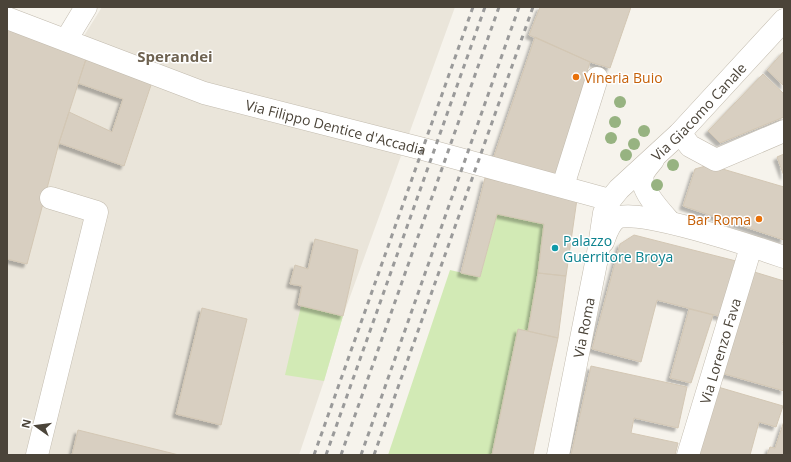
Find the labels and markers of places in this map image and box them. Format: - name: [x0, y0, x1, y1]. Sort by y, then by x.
- place label: Vineria Buio: [584, 68, 663, 87]
- marker: Vineria Buio: [571, 72, 581, 82]
- place label: Bar Roma: [687, 210, 751, 229]
- marker: Bar Roma: [754, 214, 764, 224]
- place label: Palazzo Guerritore Broya: [563, 231, 673, 266]
- marker: Palazzo Guerritore Broya: [550, 243, 560, 253]

